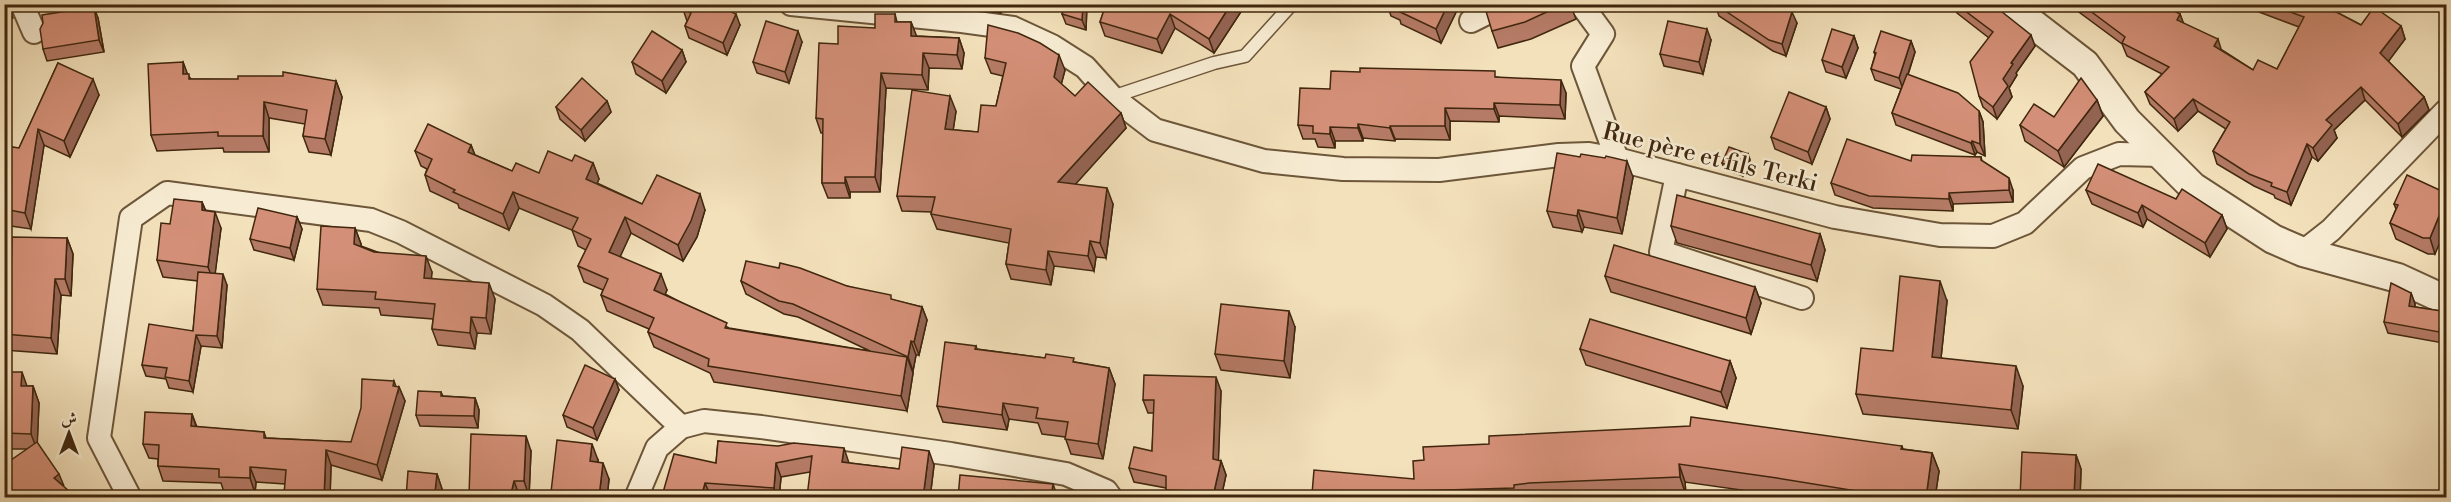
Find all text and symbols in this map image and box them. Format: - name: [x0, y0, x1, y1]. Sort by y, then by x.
- street label: Rue père et fils Terki: [1599, 117, 1821, 199]
- north arrow: [39, 403, 99, 463]
- text: ش: [61, 409, 77, 429]

